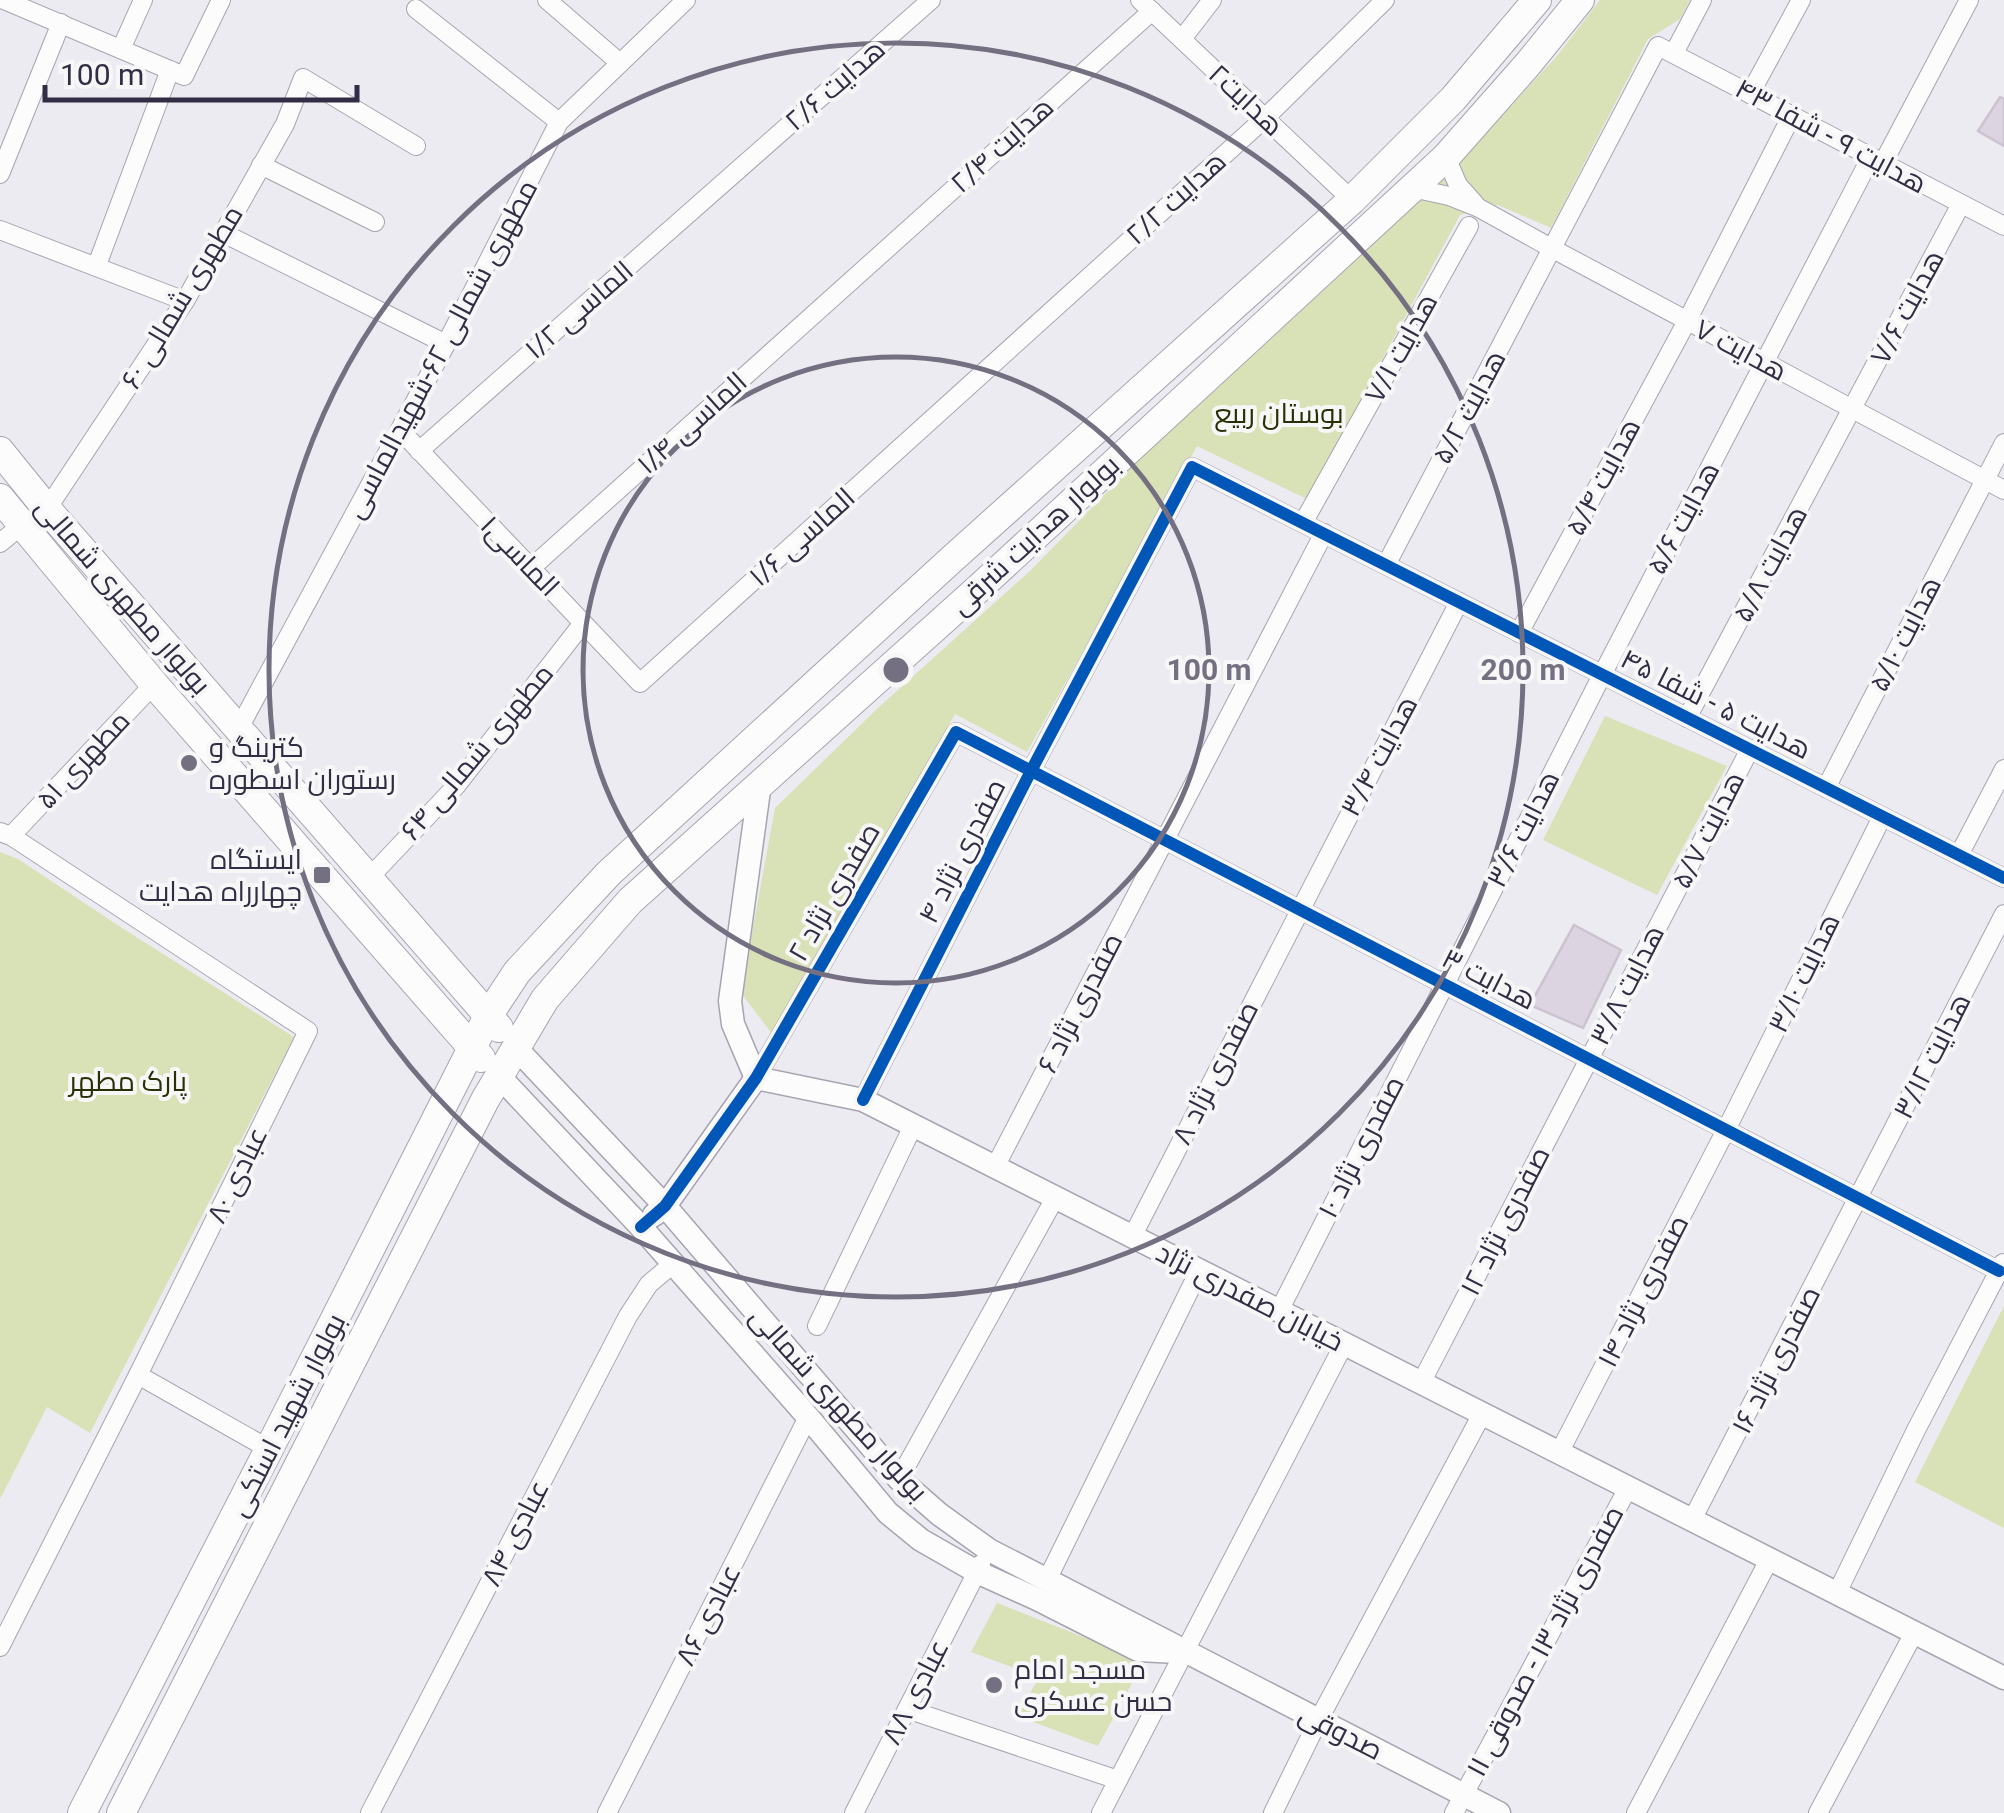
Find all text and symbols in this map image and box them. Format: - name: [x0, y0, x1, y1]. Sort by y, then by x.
- street label: هدایت ۲/۶: [778, 33, 892, 137]
- scale bar: [45, 40, 358, 102]
- text: 100 m: [60, 57, 144, 92]
- street label: هدایت۲: [1202, 57, 1290, 143]
- street label: هدایت ۹ - شفا ۴۳: [1730, 72, 1932, 200]
- street label: هدایت ۲/۴: [944, 90, 1060, 200]
- street label: هدایت ۲/۲: [1119, 145, 1233, 251]
- street label: مطهری شمالی ۶۲-شهیدالماسی: [338, 174, 544, 524]
- street label: مطهری شمالی ۶۰: [114, 199, 250, 395]
- street label: هدایت ۷/۶: [1863, 244, 1951, 370]
- street label: الماسی ۱/۲: [518, 254, 640, 366]
- street label: هدایت ۷/۱: [1358, 288, 1444, 408]
- street label: هدایت ۷: [1689, 312, 1793, 388]
- street label: هدایت ۵/۲: [1425, 345, 1513, 469]
- street label: الماسی ۱/۴: [630, 365, 754, 481]
- park label: بوستان ربیع: [1214, 397, 1344, 432]
- street label: هدایت ۵/۴: [1558, 413, 1648, 541]
- street label: بولوار هدایت شرقی: [944, 448, 1126, 622]
- street label: هدایت ۵/۶: [1640, 456, 1726, 580]
- street label: الماسی ۱/۶: [742, 481, 862, 593]
- street label: بولوار مطهری شمالی: [29, 491, 217, 701]
- street label: هدایت ۵/۸: [1726, 500, 1814, 628]
- street label: الماسی۱: [474, 509, 566, 603]
- street label: هدایت ۵/۱۰: [1862, 571, 1948, 697]
- street label: هدایت ۵ - شفا ۴۵: [1615, 642, 1817, 766]
- centre of rings: [878, 652, 914, 688]
- text: 100 m: [1166, 652, 1252, 687]
- text: 200 m: [1480, 652, 1566, 687]
- street label: مطهری شمالی ۶۴: [394, 657, 560, 847]
- street label: هدایت ۳/۴: [1334, 690, 1424, 822]
- street label: مطهری ۵۱: [29, 704, 137, 816]
- place label: کترینگ و رستوران اسطوره: [209, 731, 396, 796]
- marker: کترینگ و رستوران اسطوره: [178, 752, 200, 774]
- street label: هدایت ۳/۶: [1480, 765, 1566, 893]
- street label: هدایت ۵/۷: [1665, 766, 1751, 894]
- street label: صفدری نژاد ۴: [912, 773, 1012, 929]
- street label: صفدری نژاد ۲: [781, 817, 887, 967]
- place label: ایستگاه چهارراه هدایت: [139, 843, 302, 910]
- marker: ایستگاه چهارراه هدایت: [311, 864, 333, 886]
- street label: هدایت ۳/۱۰: [1761, 908, 1847, 1038]
- street label: هدایت ۳/۸: [1583, 920, 1671, 1050]
- street label: صفدری نژاد ۶: [1031, 928, 1129, 1078]
- street label: هدایت ۳: [1436, 941, 1542, 1017]
- street label: هدایت ۳/۱۲: [1886, 988, 1978, 1124]
- street label: صفدری نژاد ۸: [1165, 996, 1265, 1150]
- park label: پارک مطهر: [67, 1065, 187, 1100]
- street label: صفدری نژاد ۱۰: [1311, 1071, 1411, 1223]
- street label: عبادی ۸۰: [200, 1121, 274, 1229]
- street label: صفدری نژاد ۱۲: [1453, 1141, 1557, 1301]
- street label: صفدری نژاد ۱۴: [1591, 1209, 1695, 1373]
- street label: خیابان صفدری نژاد: [1151, 1236, 1349, 1358]
- street label: صفدری نژاد ۱۶: [1725, 1281, 1827, 1439]
- street label: بولوار مطهری شمالی: [743, 1300, 935, 1508]
- street label: بولوار شهید استکی: [222, 1308, 352, 1522]
- street label: عبادی ۸۴: [474, 1474, 556, 1592]
- street label: صفدری نژاد ۱۳ - صدوقی ۱۱: [1460, 1500, 1630, 1782]
- street label: عبادی ۸۶: [668, 1559, 748, 1671]
- street label: عبادی ۸۸: [875, 1634, 955, 1750]
- place label: مسجد امام حسن عسکری: [1014, 1653, 1172, 1718]
- marker: مسجد امام حسن عسکری: [983, 1674, 1005, 1696]
- street label: صدوقی: [1294, 1697, 1388, 1767]

